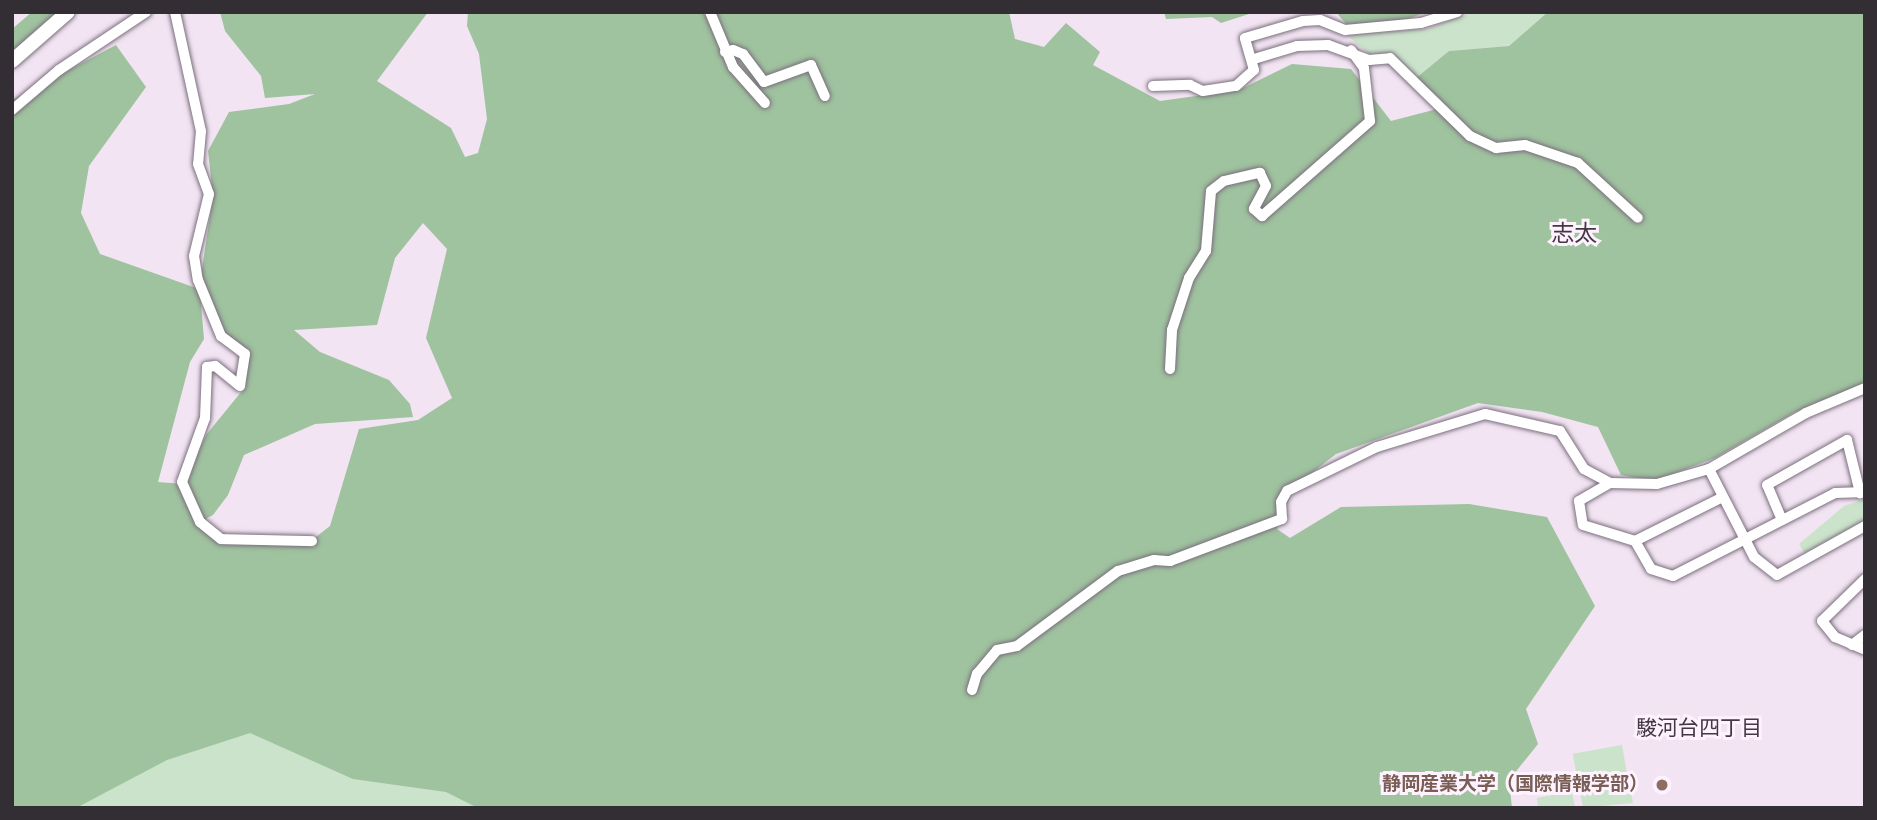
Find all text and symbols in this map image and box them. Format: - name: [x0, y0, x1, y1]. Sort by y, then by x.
- district label: 志太: [1551, 220, 1597, 248]
- district label: 駿河台四丁目: [1636, 715, 1762, 741]
- place label: 静岡産業大学（国際情報学部）: [1382, 774, 1648, 796]
- marker: 静岡産業大学（国際情報学部）: [1654, 777, 1670, 793]

